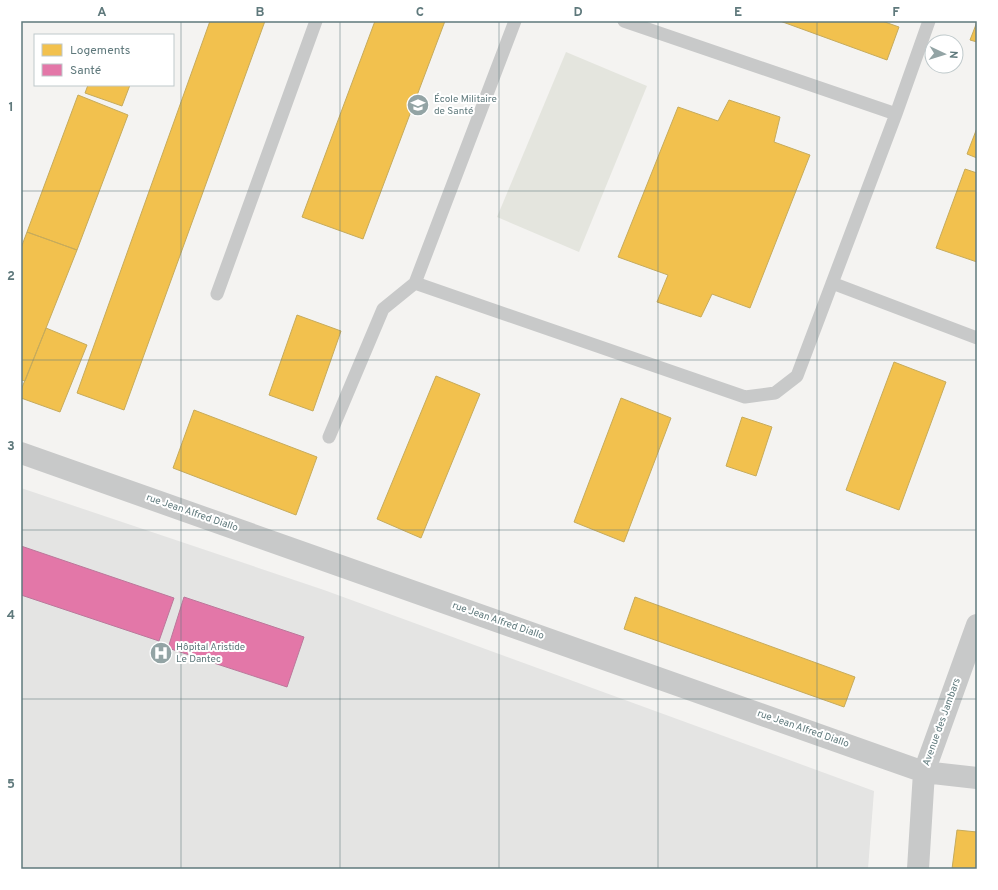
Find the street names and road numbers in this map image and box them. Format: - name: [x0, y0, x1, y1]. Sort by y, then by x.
- street label: rue Jean Alfred Diallo: [144, 491, 240, 535]
- street label: rue Jean Alfred Diallo: [450, 599, 546, 643]
- street label: Avenue des Jambars: [920, 676, 964, 768]
- street label: rue Jean Alfred Diallo: [755, 707, 851, 751]

